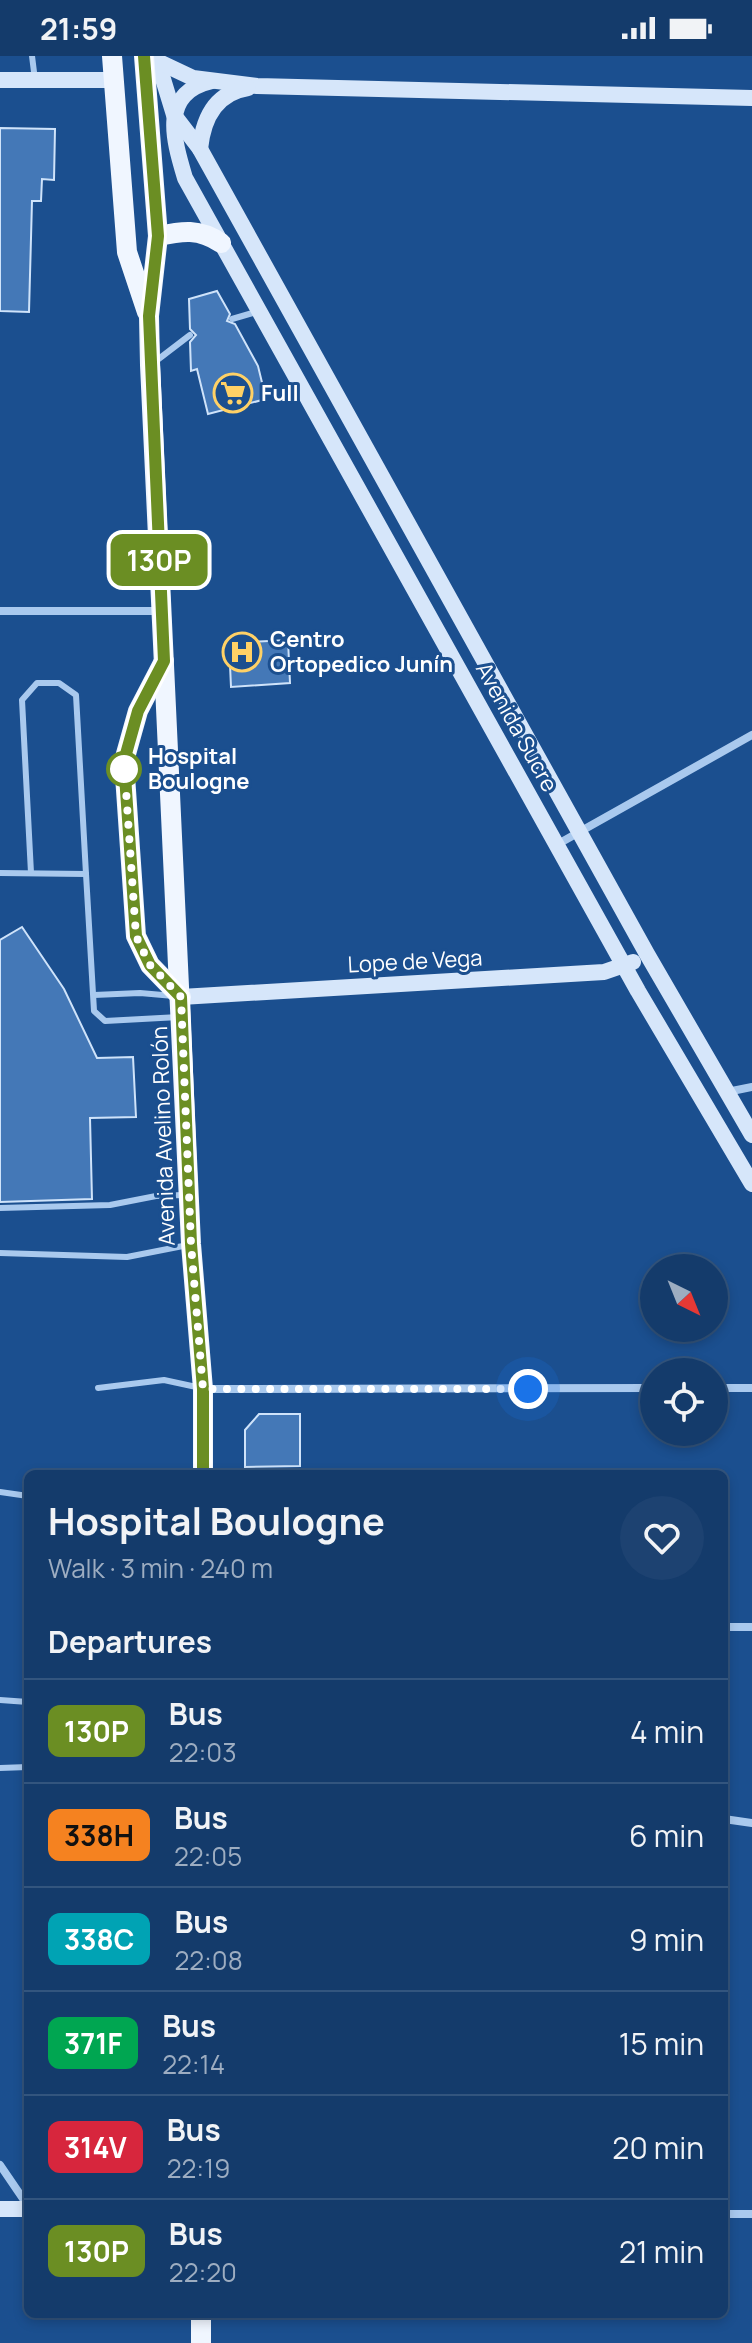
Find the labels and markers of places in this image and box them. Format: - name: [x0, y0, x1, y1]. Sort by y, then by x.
- supermarket icon: Full: [212, 372, 254, 414]
- place label: Full: [261, 378, 299, 408]
- place label: Centro Ortopedico Junín: [270, 624, 453, 679]
- hospital icon: Centro Ortopedico Junín: [221, 631, 263, 673]
- place label: Hospital Boulogne: [148, 741, 249, 796]
- marker: Hospital Boulogne: [107, 752, 141, 786]

